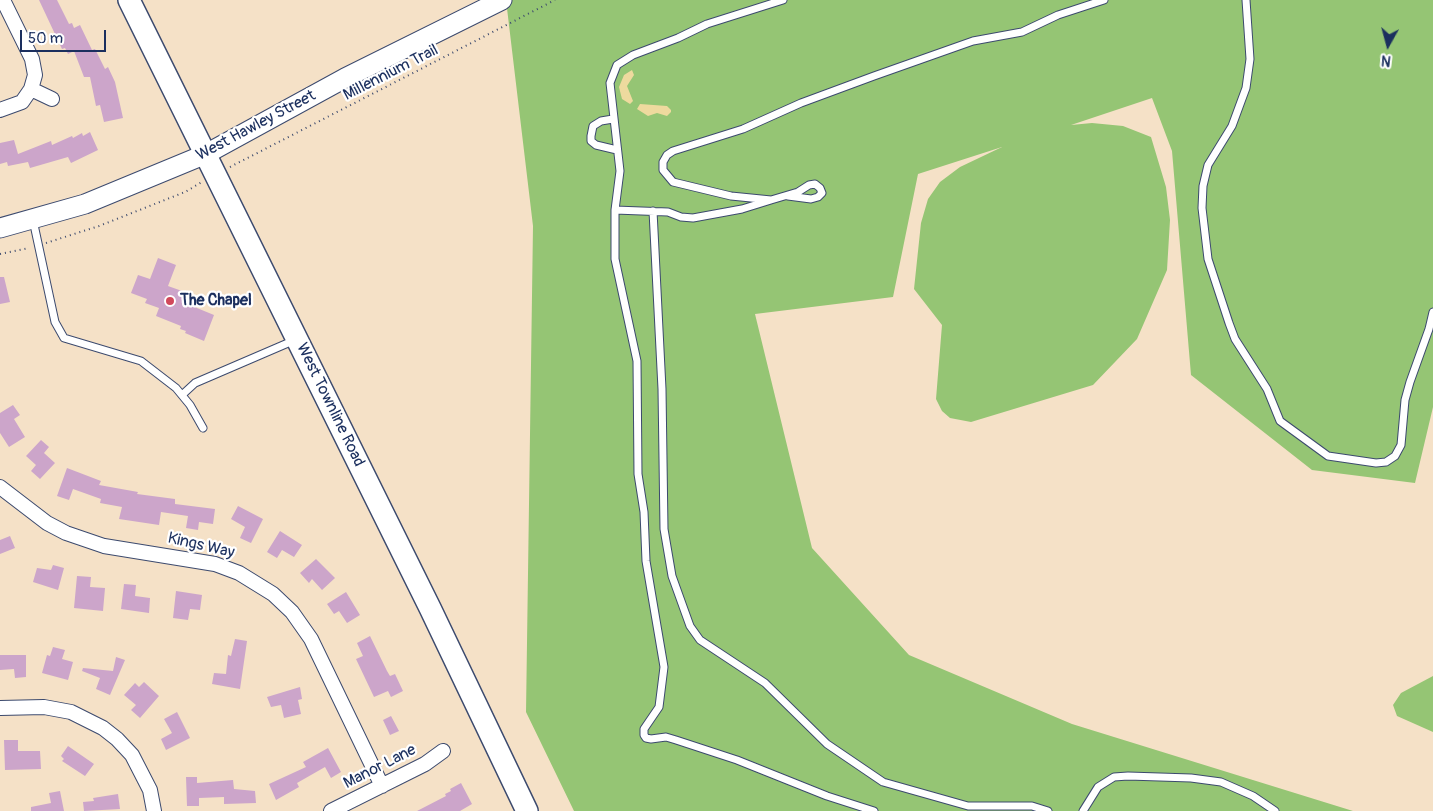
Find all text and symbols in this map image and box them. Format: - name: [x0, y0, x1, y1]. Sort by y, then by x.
- scale bar: [22, 20, 109, 52]
- north arrow: [1363, 20, 1413, 70]
- text: 50 m: [28, 29, 63, 48]
- street label: Millennium Trail: [340, 41, 442, 105]
- text: N: [1380, 51, 1392, 69]
- street label: West Hawley Street: [193, 86, 319, 166]
- place label: The Chapel: [180, 291, 252, 311]
- marker: The Chapel: [164, 295, 176, 307]
- street label: West Townline Road: [292, 340, 368, 470]
- street label: Kings Way: [166, 529, 236, 563]
- street label: Manor Lane: [341, 741, 419, 793]

